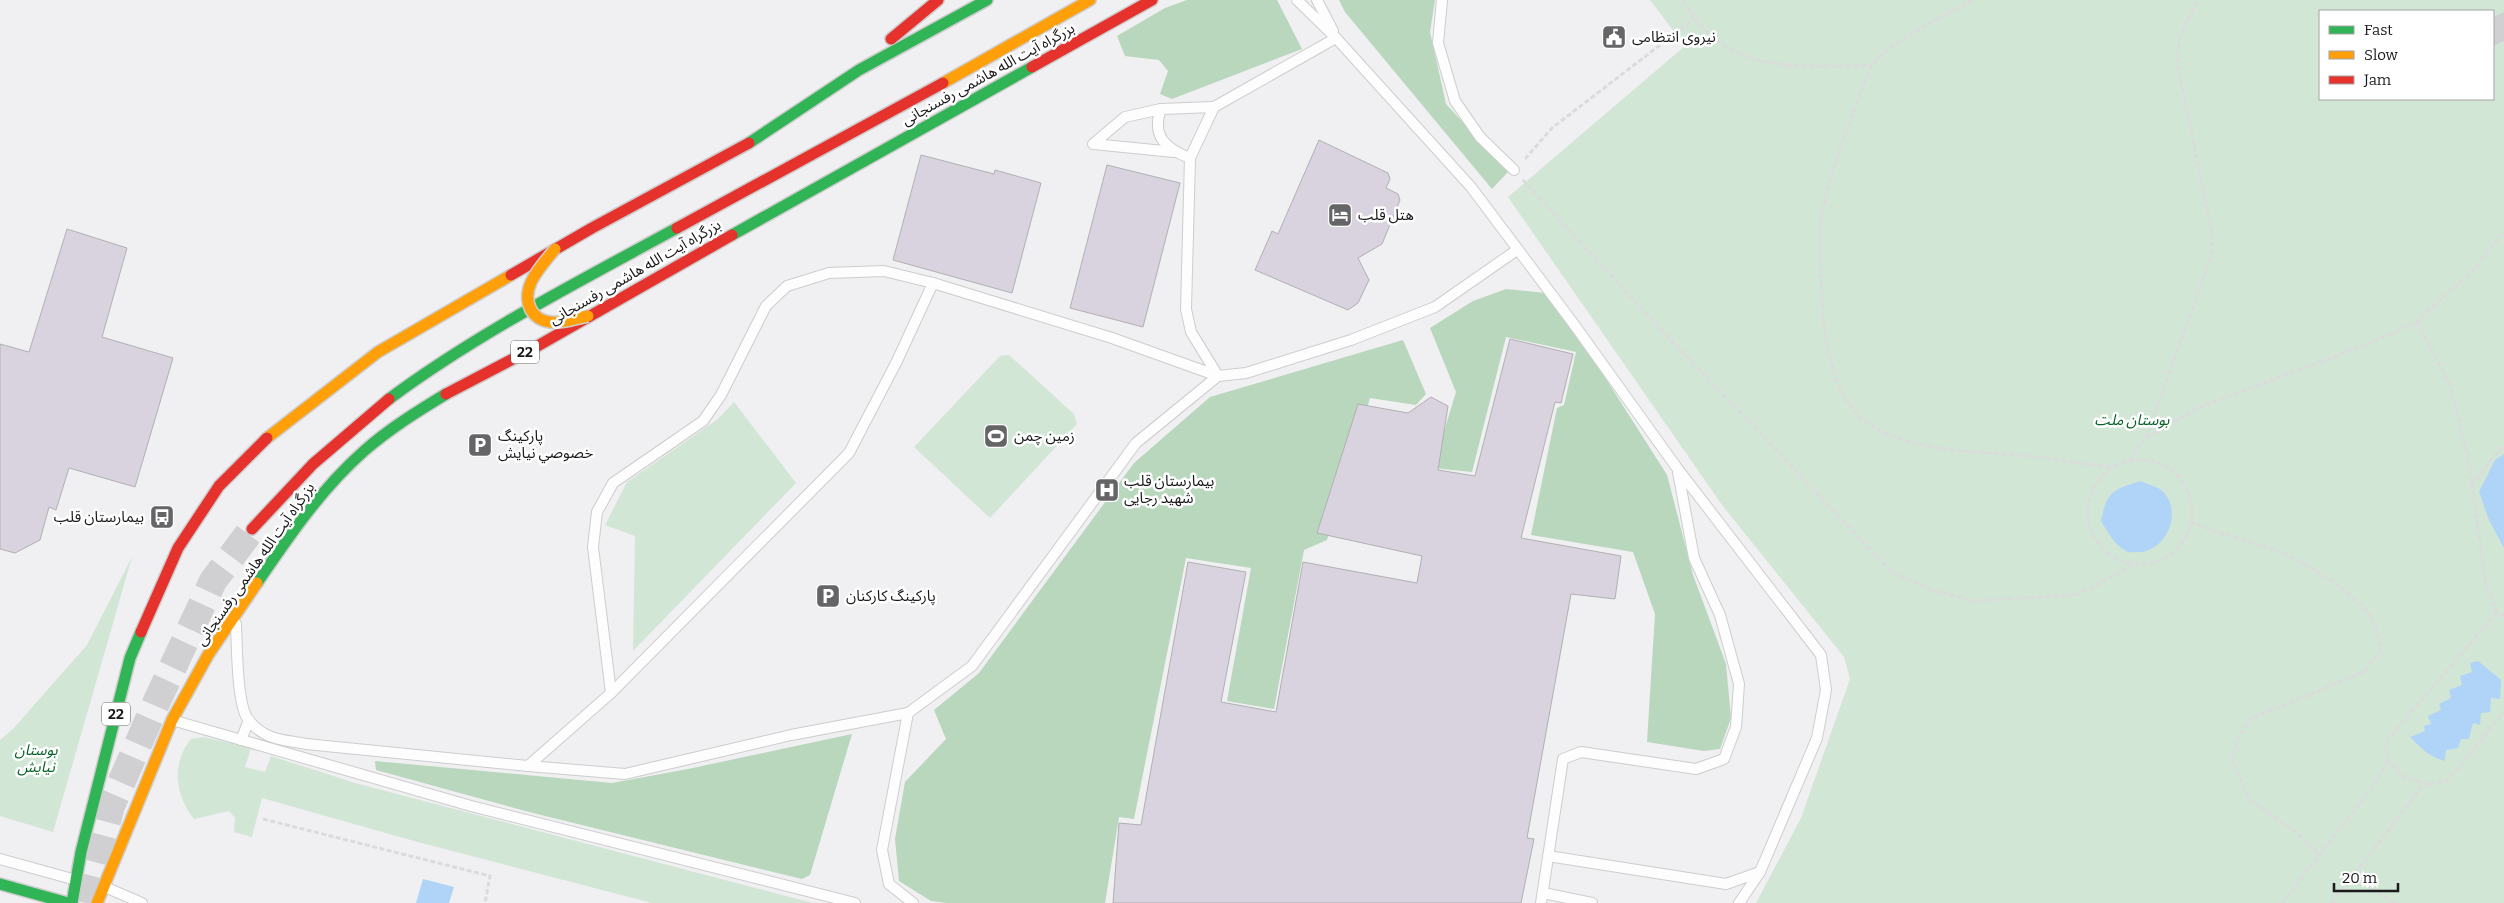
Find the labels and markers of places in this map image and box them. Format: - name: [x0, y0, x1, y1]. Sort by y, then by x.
- public building icon: نیروی انتظامی: [1601, 24, 1627, 50]
- place label: نیروی انتظامی: [1632, 28, 1716, 46]
- hotel icon: هتل قلب: [1327, 202, 1353, 228]
- place label: هتل قلب: [1358, 206, 1414, 224]
- sports icon: زمین چمن: [983, 423, 1009, 449]
- place label: پاركينگ خصوصي نيايش: [498, 427, 593, 464]
- place label: زمین چمن: [1014, 427, 1075, 446]
- parking icon: پاركينگ خصوصي نيايش: [467, 432, 493, 458]
- place label: بیمارستان قلب شهید رجایی: [1124, 472, 1214, 507]
- hospital icon: بیمارستان قلب شهید رجایی: [1094, 477, 1120, 503]
- bus stop icon: بیمارستان قلب: [149, 504, 175, 530]
- place label: بیمارستان قلب: [54, 508, 144, 526]
- parking icon: پارکینگ کارکنان: [815, 583, 841, 609]
- place label: پارکینگ کارکنان: [846, 587, 936, 606]

